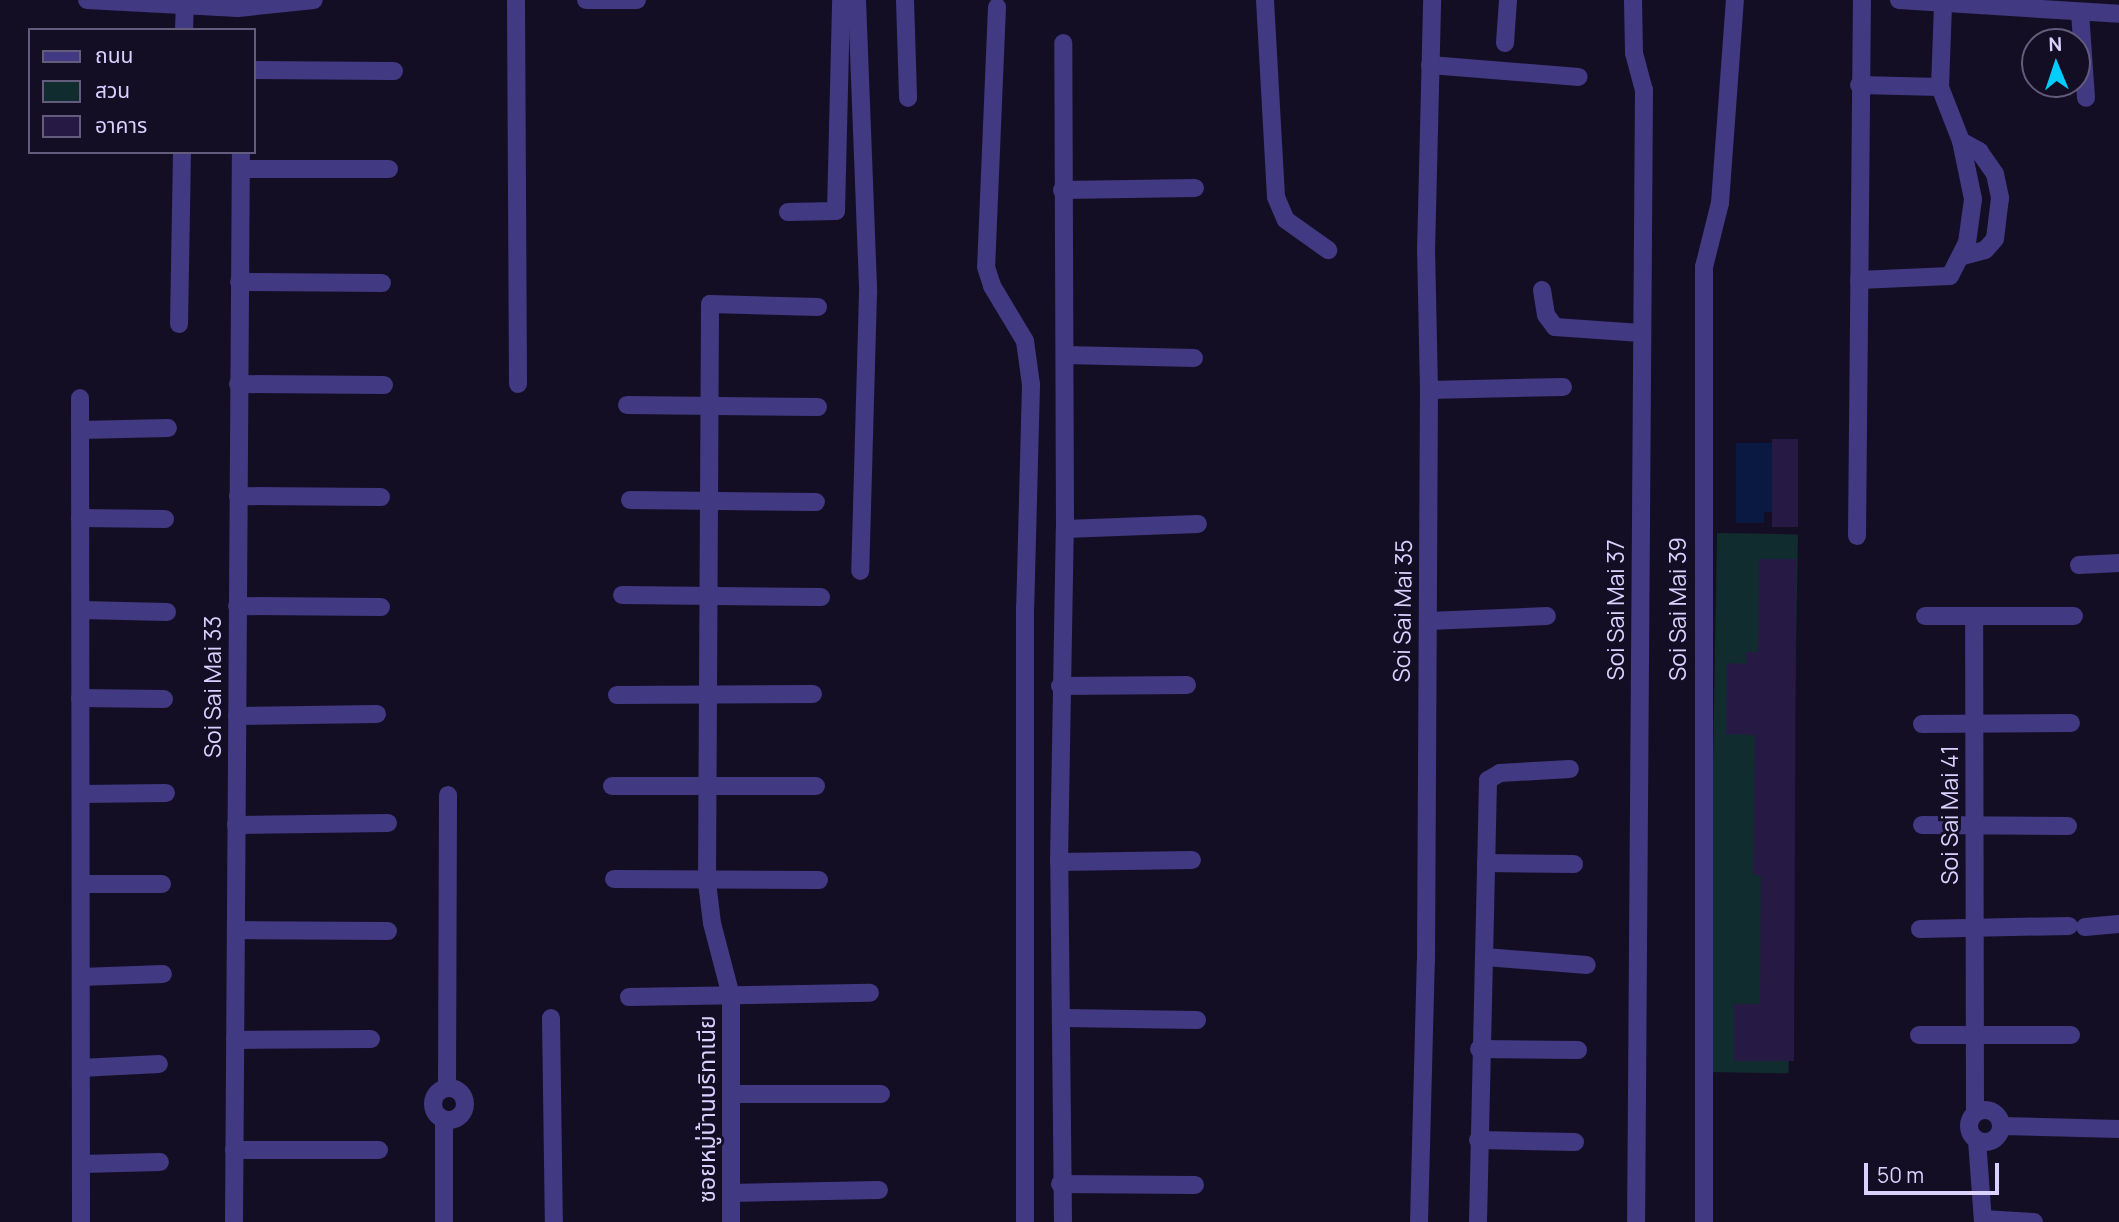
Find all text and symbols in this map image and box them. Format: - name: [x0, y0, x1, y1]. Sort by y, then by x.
- legend: [28, 28, 256, 154]
- north arrow: [2021, 28, 2091, 98]
- text: N: [2048, 31, 2063, 57]
- text: ถนน: [95, 41, 133, 69]
- text: สวน: [95, 76, 130, 104]
- text: อาคาร: [95, 111, 147, 139]
- street label: Soi Sai Mai 39: [1663, 537, 1691, 681]
- street label: Soi Sai Mai 35: [1387, 539, 1417, 683]
- street label: Soi Sai Mai 37: [1601, 539, 1629, 681]
- street label: Soi Sai Mai 33: [198, 616, 226, 758]
- street label: Soi Sai Mai 41: [1935, 745, 1963, 885]
- street label: ซอยหมู่บ้านบริทาเนีย: [692, 1015, 720, 1203]
- scale bar: [1867, 1148, 2002, 1192]
- text: 50 m: [1877, 1161, 1924, 1189]

